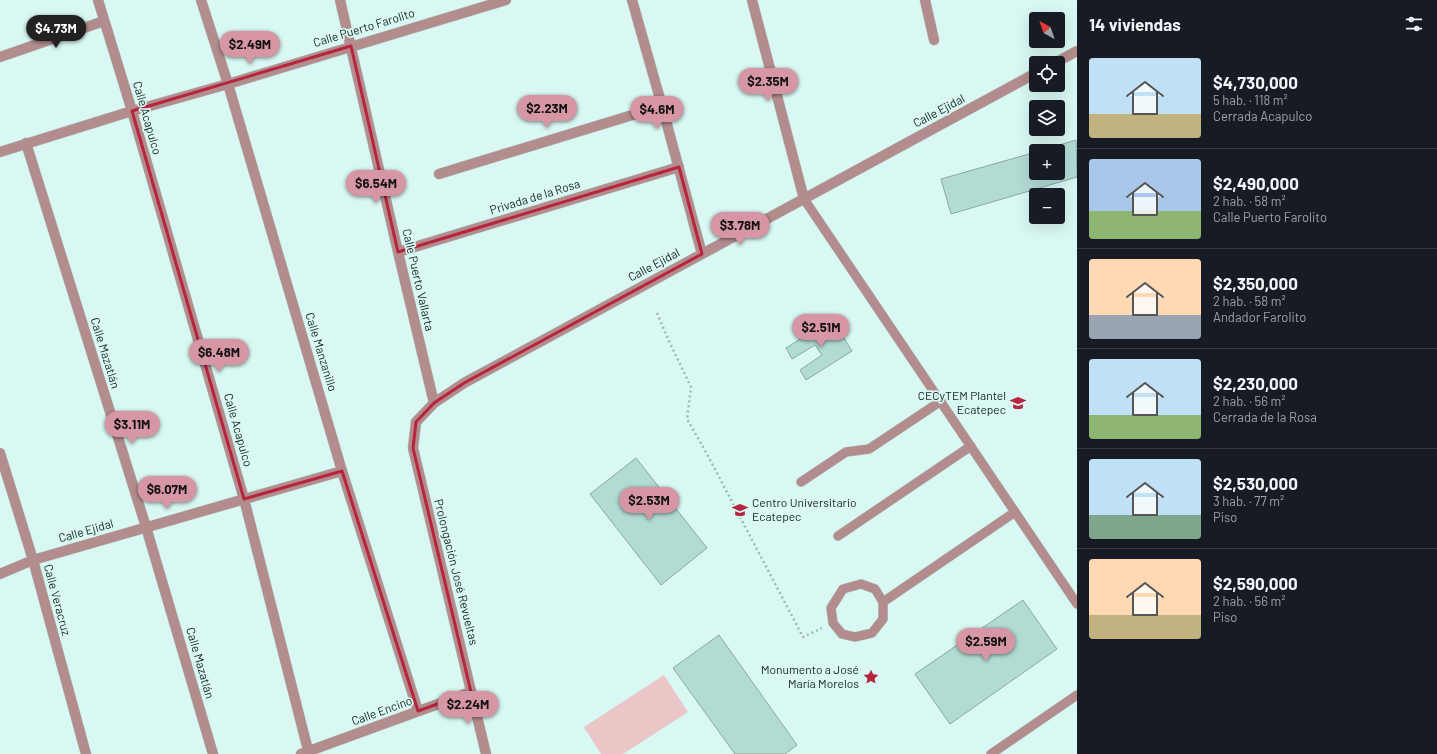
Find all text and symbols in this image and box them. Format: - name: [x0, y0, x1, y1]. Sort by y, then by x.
- street label: Calle Puerto Farolito: [311, 5, 416, 49]
- north arrow: [1029, 12, 1065, 48]
- map controls: [1029, 12, 1065, 224]
- icon: filters: [1403, 13, 1425, 35]
- text: 14 viviendas: [1089, 14, 1181, 34]
- pin: $4.73M: [23, 15, 89, 49]
- text: $4.73M: [35, 20, 77, 36]
- pin: $2.49M: [217, 31, 283, 65]
- text: $2.49M: [229, 36, 271, 52]
- button: locate: [1029, 56, 1065, 92]
- pin: $2.35M: [735, 68, 801, 102]
- text: $4,730,000: [1213, 72, 1298, 92]
- text: $2.35M: [747, 73, 789, 89]
- icon: home: [1121, 74, 1169, 122]
- street label: Calle Acapulco: [131, 79, 165, 156]
- street label: Calle Ejidal: [910, 91, 967, 130]
- text: 5 hab. · 118 m²: [1213, 92, 1288, 108]
- pin: $2.23M: [514, 95, 580, 129]
- pin: $4.6M: [629, 96, 685, 130]
- text: $2.23M: [526, 100, 568, 116]
- button: layers: [1029, 100, 1065, 136]
- text: $4.6M: [639, 101, 675, 117]
- text: Cerrada Acapulco: [1213, 108, 1312, 124]
- button: +: [1029, 144, 1065, 180]
- pin: $6.54M: [343, 170, 409, 204]
- text: $2,490,000: [1213, 173, 1299, 193]
- text: $6.54M: [355, 175, 397, 191]
- icon: home: [1121, 175, 1169, 223]
- street label: Privada de la Rosa: [488, 176, 582, 216]
- button: −: [1029, 188, 1065, 224]
- text: 2 hab. · 58 m²: [1213, 193, 1286, 209]
- text: Calle Puerto Farolito: [1213, 209, 1327, 225]
- pin: $3.78M: [707, 212, 773, 246]
- text: $3.78M: [720, 217, 760, 233]
- street label: Calle Puerto Vallarta: [400, 227, 438, 332]
- street label: Calle Ejidal: [625, 245, 682, 284]
- text: $2,350,000: [1213, 273, 1298, 293]
- icon: home: [1121, 275, 1169, 323]
- text: 2 hab. · 58 m²: [1213, 293, 1286, 309]
- text: Andador Farolito: [1213, 309, 1306, 325]
- street label: Calle Manzanillo: [303, 311, 341, 393]
- pin: $2.51M: [788, 314, 854, 348]
- street label: Calle Mazatlán: [89, 316, 123, 390]
- text: $2.51M: [802, 319, 841, 335]
- pin: $6.48M: [186, 339, 252, 373]
- text: $6.48M: [198, 344, 240, 360]
- text: $2,230,000: [1213, 373, 1298, 393]
- icon: home: [1121, 375, 1169, 423]
- place label: CECyTEM Plantel Ecatepec: [918, 388, 1006, 416]
- street label: Calle Acapulco: [222, 391, 256, 468]
- text: 2 hab. · 56 m²: [1213, 393, 1286, 409]
- school or university icon: CECyTEM Plantel Ecatepec: [1009, 394, 1027, 412]
- text: Cerrada de la Rosa: [1213, 409, 1317, 425]
- pin: $3.11M: [99, 411, 165, 445]
- text: $3.11M: [114, 416, 150, 432]
- text: $2,530,000: [1213, 473, 1298, 493]
- icon: home: [1121, 475, 1169, 523]
- pin: $6.07M: [134, 476, 200, 510]
- text: $6.07M: [147, 481, 187, 497]
- pin: $2.53M: [616, 487, 682, 521]
- text: $2.53M: [628, 492, 670, 508]
- text: 3 hab. · 77 m²: [1213, 493, 1284, 509]
- place label: Centro Universitario Ecatepec: [752, 495, 857, 523]
- street label: Prolongación José Revueltas: [432, 497, 482, 646]
- school or university icon: Centro Universitario Ecatepec: [731, 501, 749, 519]
- text: Piso: [1213, 509, 1237, 525]
- street label: Calle Ejidal: [57, 516, 115, 545]
- street label: Calle Veracruz: [42, 562, 74, 637]
- text: $2,590,000: [1213, 573, 1298, 593]
- icon: home: [1121, 575, 1169, 623]
- text: 2 hab. · 56 m²: [1213, 593, 1286, 609]
- text: Piso: [1213, 609, 1237, 625]
- street label: Calle Mazatlán: [184, 625, 218, 700]
- pin: $2.59M: [953, 628, 1019, 662]
- text: $2.59M: [965, 633, 1007, 649]
- place label: Monumento a José María Morelos: [761, 662, 859, 690]
- place icon: Monumento a José María Morelos: [862, 668, 880, 686]
- pin: $2.24M: [435, 691, 501, 725]
- street label: Calle Encino: [349, 693, 414, 728]
- text: $2.24M: [447, 696, 489, 712]

